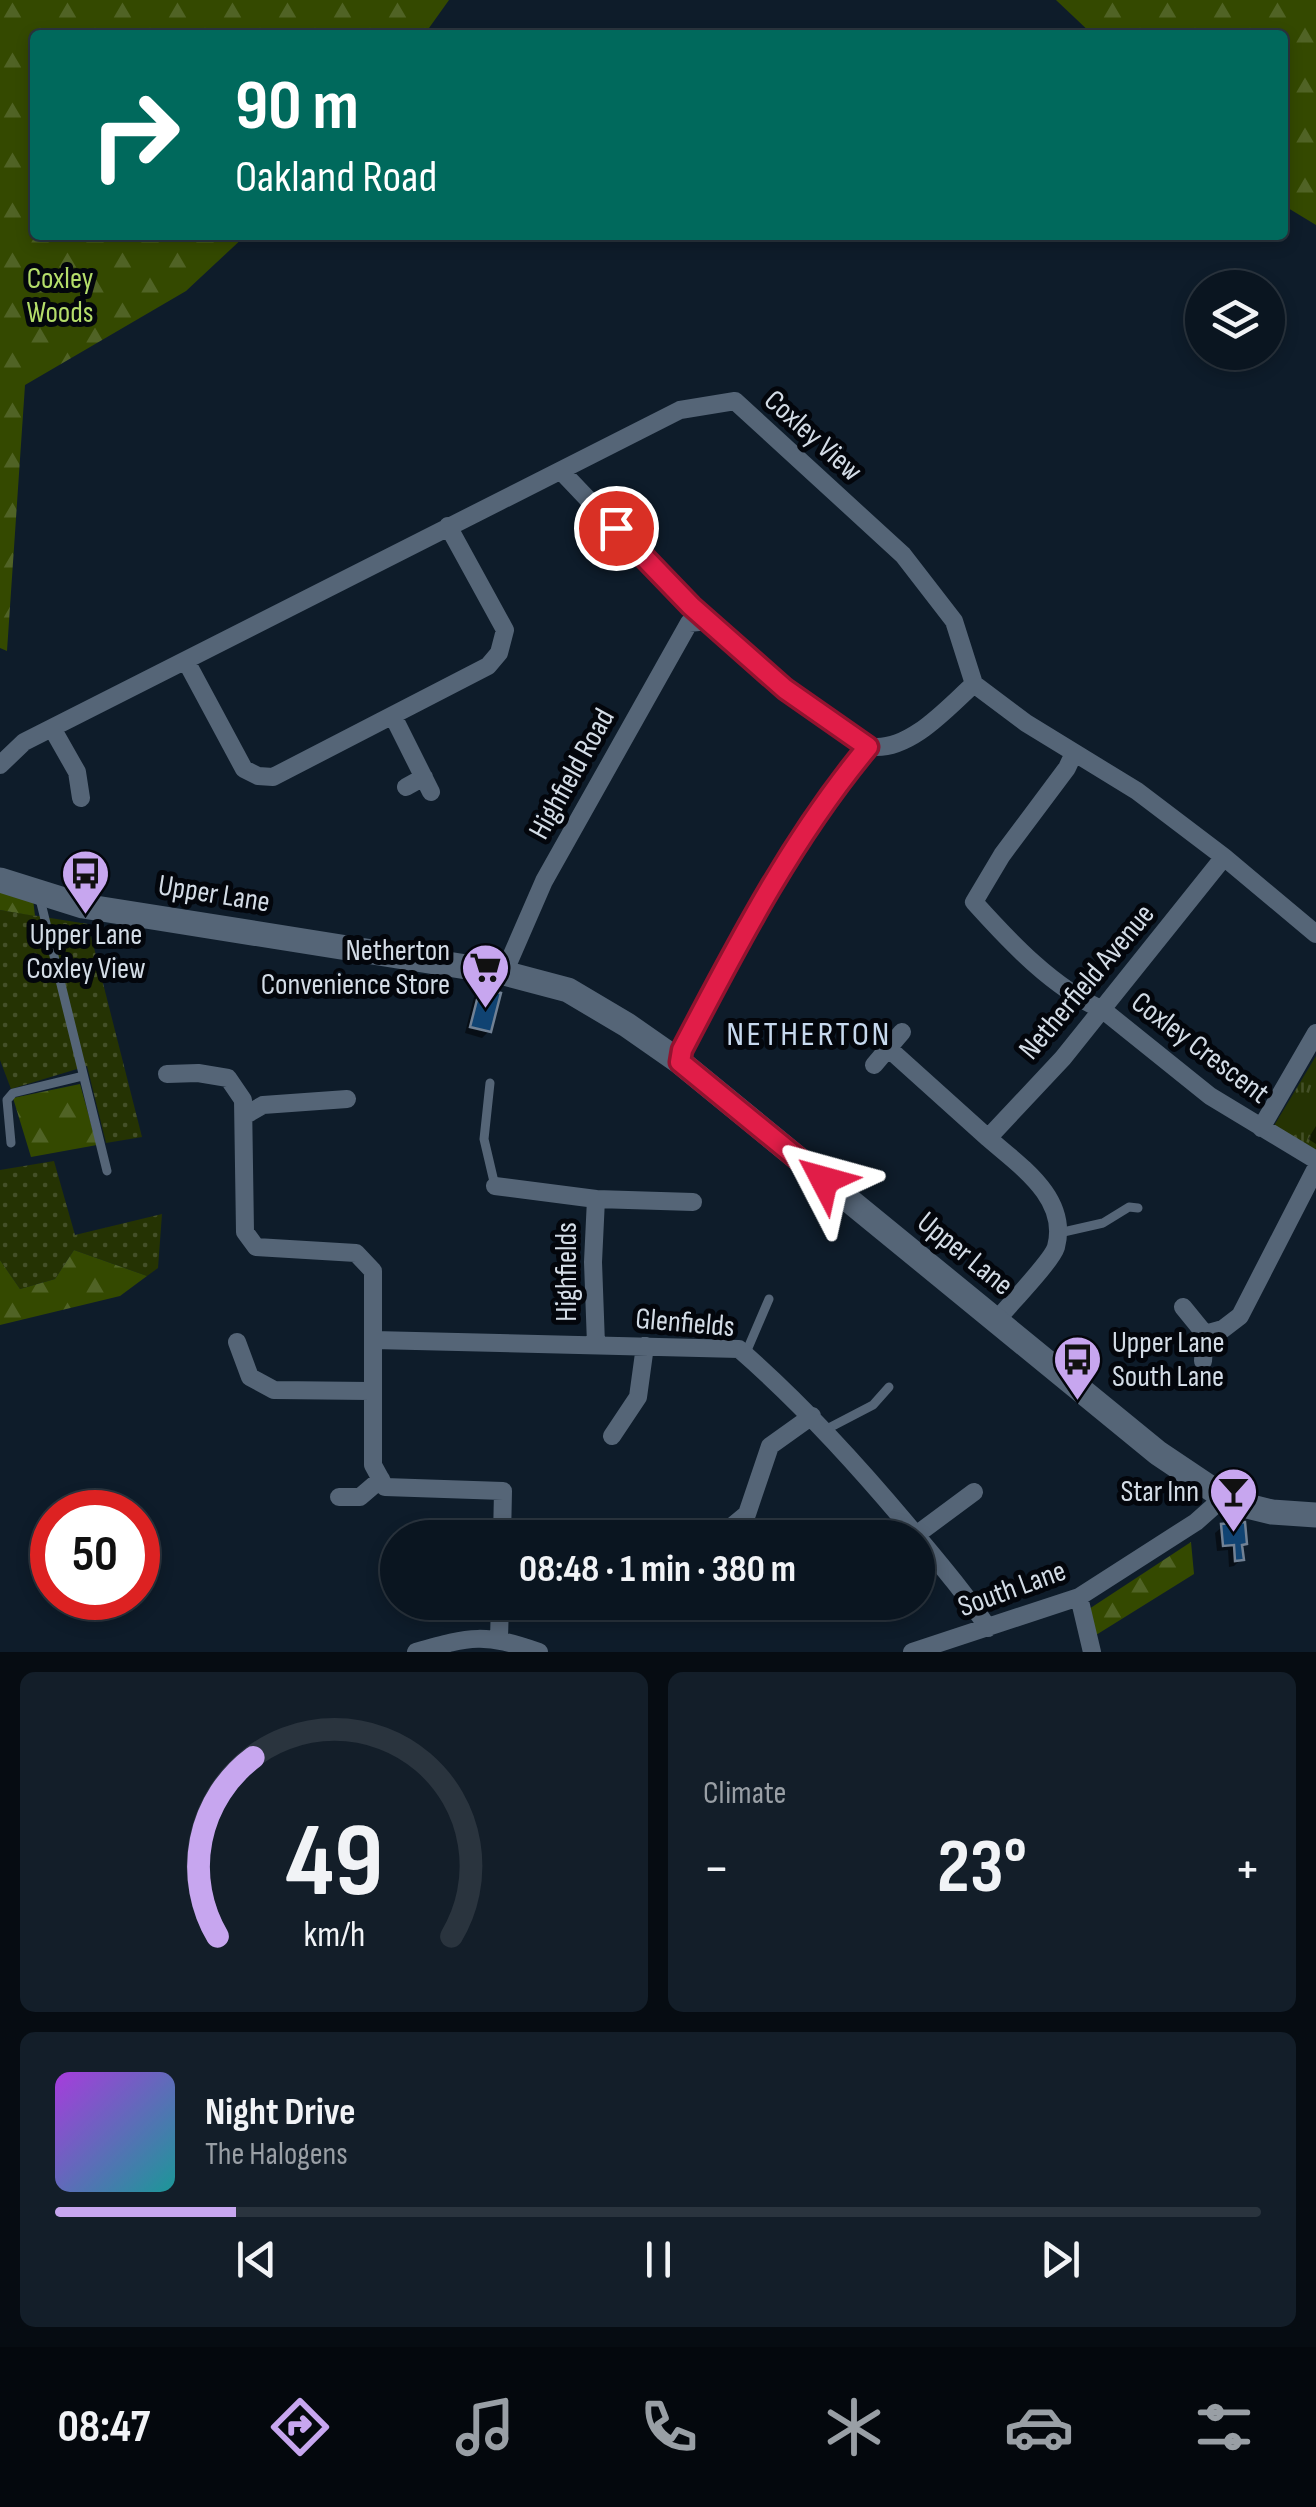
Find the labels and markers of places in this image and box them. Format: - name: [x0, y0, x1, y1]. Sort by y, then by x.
- pin: [574, 486, 659, 571]
- bus stop icon: Upper Lane Coxley View: [60, 848, 112, 916]
- place label: Upper Lane Coxley View: [26, 917, 146, 987]
- place label: Netherton Convenience Store: [261, 933, 450, 1003]
- supermarket icon: Netherton Convenience Store: [459, 942, 511, 1010]
- place label: Upper Lane South Lane: [1112, 1325, 1225, 1395]
- bus stop icon: Upper Lane South Lane: [1051, 1334, 1103, 1402]
- bar icon: Star Inn: [1208, 1466, 1260, 1534]
- place label: Star Inn: [1120, 1474, 1199, 1510]

